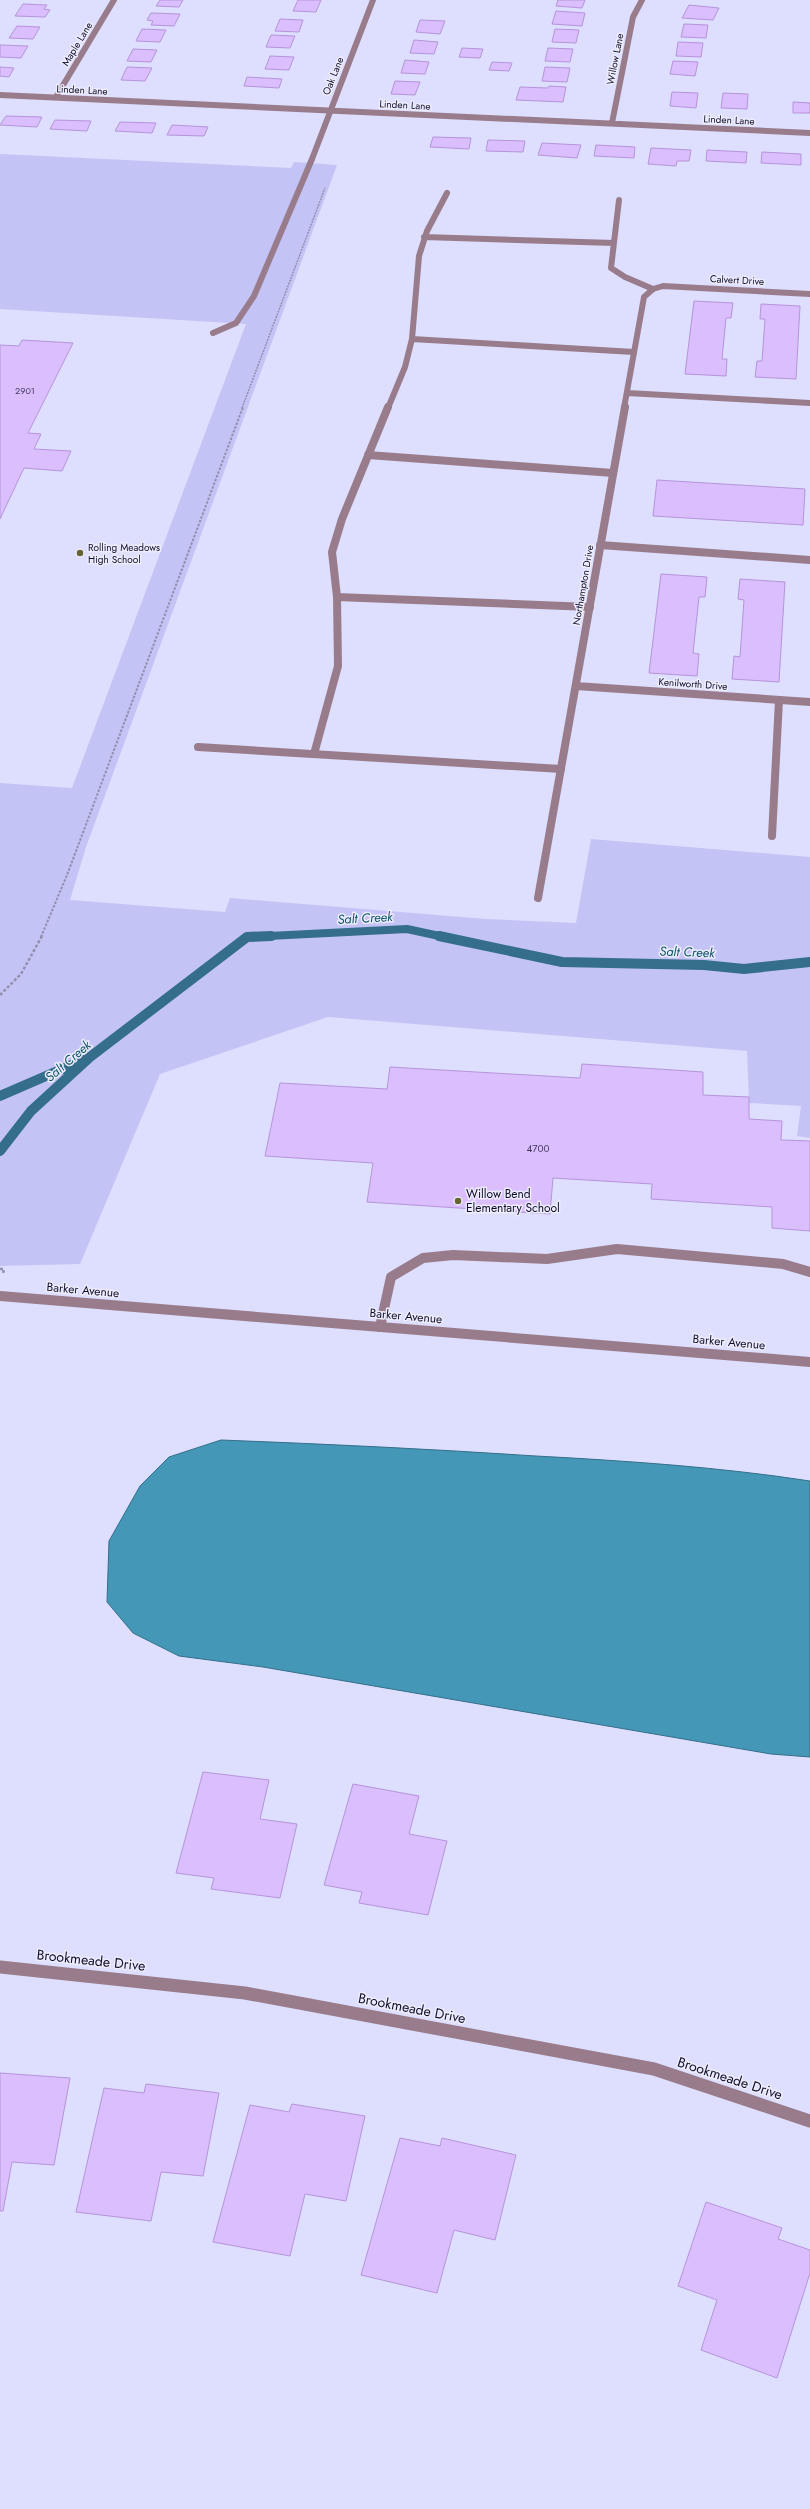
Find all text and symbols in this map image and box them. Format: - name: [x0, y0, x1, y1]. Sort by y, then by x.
- street label: Maple Lane: [58, 19, 96, 69]
- street label: Willow Lane: [603, 32, 627, 86]
- street label: Oak Lane: [319, 55, 347, 97]
- street label: Linden Lane: [56, 81, 108, 99]
- street label: Linden Lane: [379, 96, 431, 114]
- street label: Linden Lane: [703, 111, 755, 129]
- street label: Calvert Drive: [709, 271, 765, 289]
- house number: 2901: [15, 384, 35, 397]
- place label: Rolling Meadows High School: [88, 540, 160, 567]
- street label: Northampton Drive: [569, 544, 597, 626]
- marker: Rolling Meadows High School: [75, 548, 85, 558]
- street label: Kenilworth Drive: [658, 674, 728, 694]
- water label: Salt Creek: [337, 907, 394, 929]
- water label: Salt Creek: [659, 942, 715, 962]
- water label: Salt Creek: [41, 1035, 95, 1086]
- house number: 4700: [526, 1141, 550, 1156]
- place label: Willow Bend Elementary School: [466, 1185, 560, 1217]
- marker: Willow Bend Elementary School: [453, 1196, 463, 1206]
- street label: Barker Avenue: [46, 1278, 120, 1302]
- street label: Barker Avenue: [369, 1304, 443, 1328]
- street label: Barker Avenue: [692, 1330, 766, 1354]
- street label: Brookmeade Drive: [36, 1944, 146, 1976]
- street label: Brookmeade Drive: [356, 1988, 468, 2028]
- street label: Brookmeade Drive: [675, 2052, 785, 2104]

